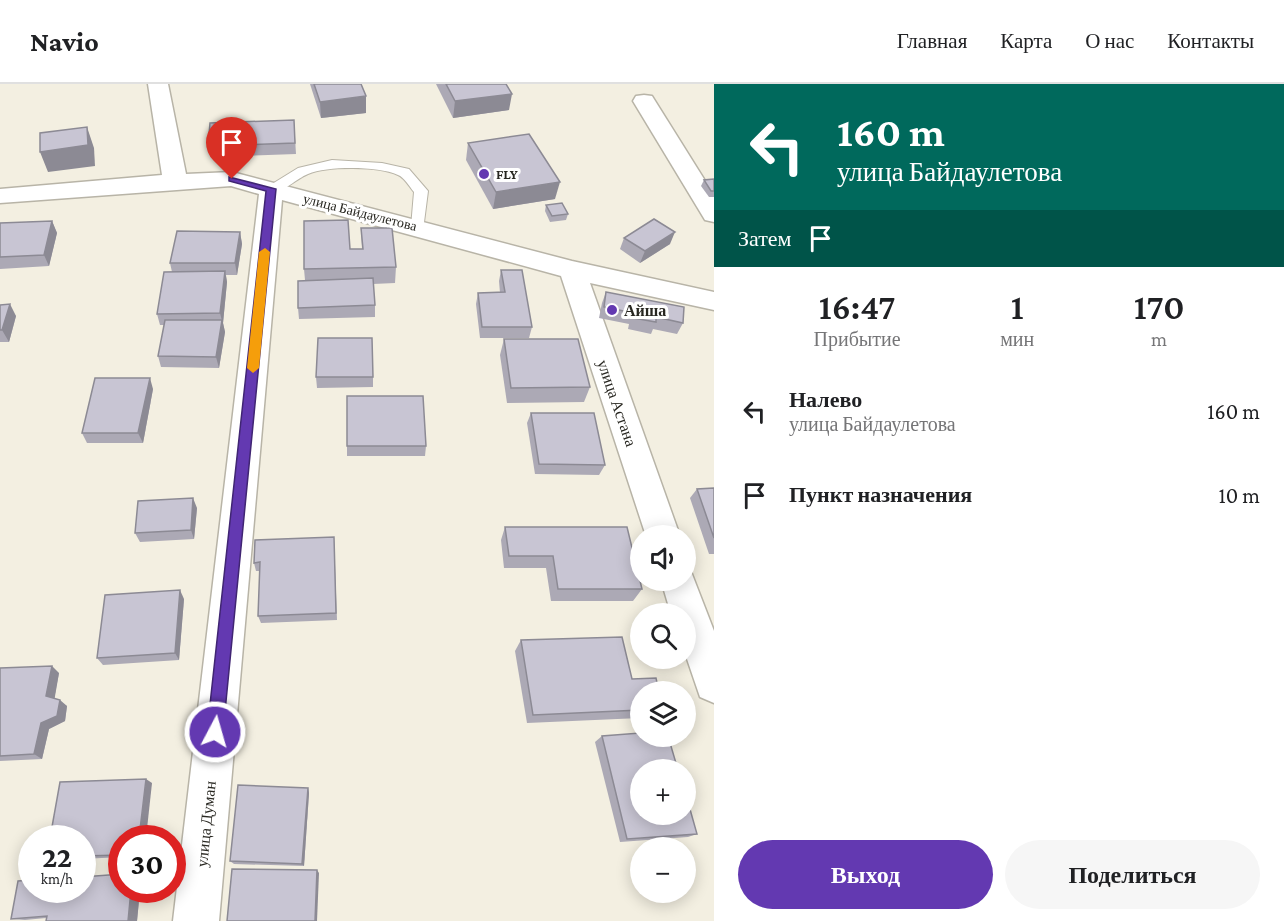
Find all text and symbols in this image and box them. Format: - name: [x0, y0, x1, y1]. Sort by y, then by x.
- text: Navio: [30, 26, 99, 57]
- text: Главная: [897, 29, 967, 53]
- text: Карта: [1000, 29, 1052, 53]
- text: О нас: [1085, 29, 1134, 53]
- text: Контакты: [1167, 29, 1254, 53]
- icon: left: [738, 108, 816, 186]
- text: 160 m: [837, 108, 945, 155]
- pin: [206, 117, 257, 179]
- icon: arrive: [215, 126, 248, 159]
- text: улица Байдаулетова: [837, 157, 1062, 187]
- place label: FLY: [496, 166, 518, 182]
- marker: FLY: [477, 167, 491, 181]
- street label: улица Байдаулетова: [301, 190, 419, 234]
- icon: arrive: [804, 222, 837, 255]
- text: Затем: [738, 226, 792, 251]
- text: 16:47: [819, 287, 895, 327]
- text: 1: [1011, 287, 1024, 327]
- text: 170: [1134, 287, 1184, 327]
- place label: Айша: [624, 302, 666, 319]
- marker: Айша: [605, 303, 619, 317]
- text: Прибытие: [814, 328, 901, 350]
- text: мин: [1000, 328, 1034, 350]
- text: m: [1151, 328, 1167, 350]
- street label: улица Астана: [593, 357, 640, 449]
- text: Налево: [789, 387, 862, 412]
- icon: left: [738, 395, 771, 428]
- text: 160 m: [1207, 399, 1260, 424]
- text: улица Байдаулетова: [789, 413, 956, 435]
- icon: arrive: [738, 479, 771, 512]
- text: Пункт назначения: [789, 482, 972, 507]
- text: 10 m: [1218, 483, 1260, 508]
- map controls: [630, 525, 696, 903]
- button: sound: [630, 525, 696, 591]
- button: search: [630, 603, 696, 669]
- button: layers: [630, 681, 696, 747]
- position arrow: [183, 700, 247, 764]
- button: +: [630, 759, 696, 825]
- street label: улица Думан: [193, 779, 220, 868]
- speed limit sign: 30: [108, 825, 186, 903]
- button: −: [630, 837, 696, 903]
- text: 22: [42, 840, 72, 873]
- button: Выход: [738, 840, 993, 909]
- button: Поделиться: [1005, 840, 1260, 909]
- text: km/h: [41, 871, 73, 887]

